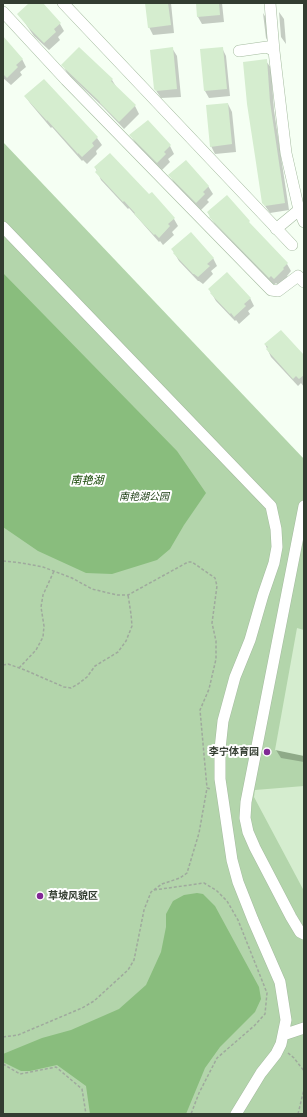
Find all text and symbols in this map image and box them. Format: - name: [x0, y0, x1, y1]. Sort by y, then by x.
- water label: 南艳湖: [71, 474, 103, 488]
- park label: 南艳湖公园: [119, 491, 169, 503]
- place label: 李宁体育园: [209, 746, 259, 758]
- marker: 李宁体育园: [262, 747, 272, 757]
- place label: 草坡风貌区: [48, 890, 98, 902]
- marker: 草坡风貌区: [35, 891, 45, 901]

